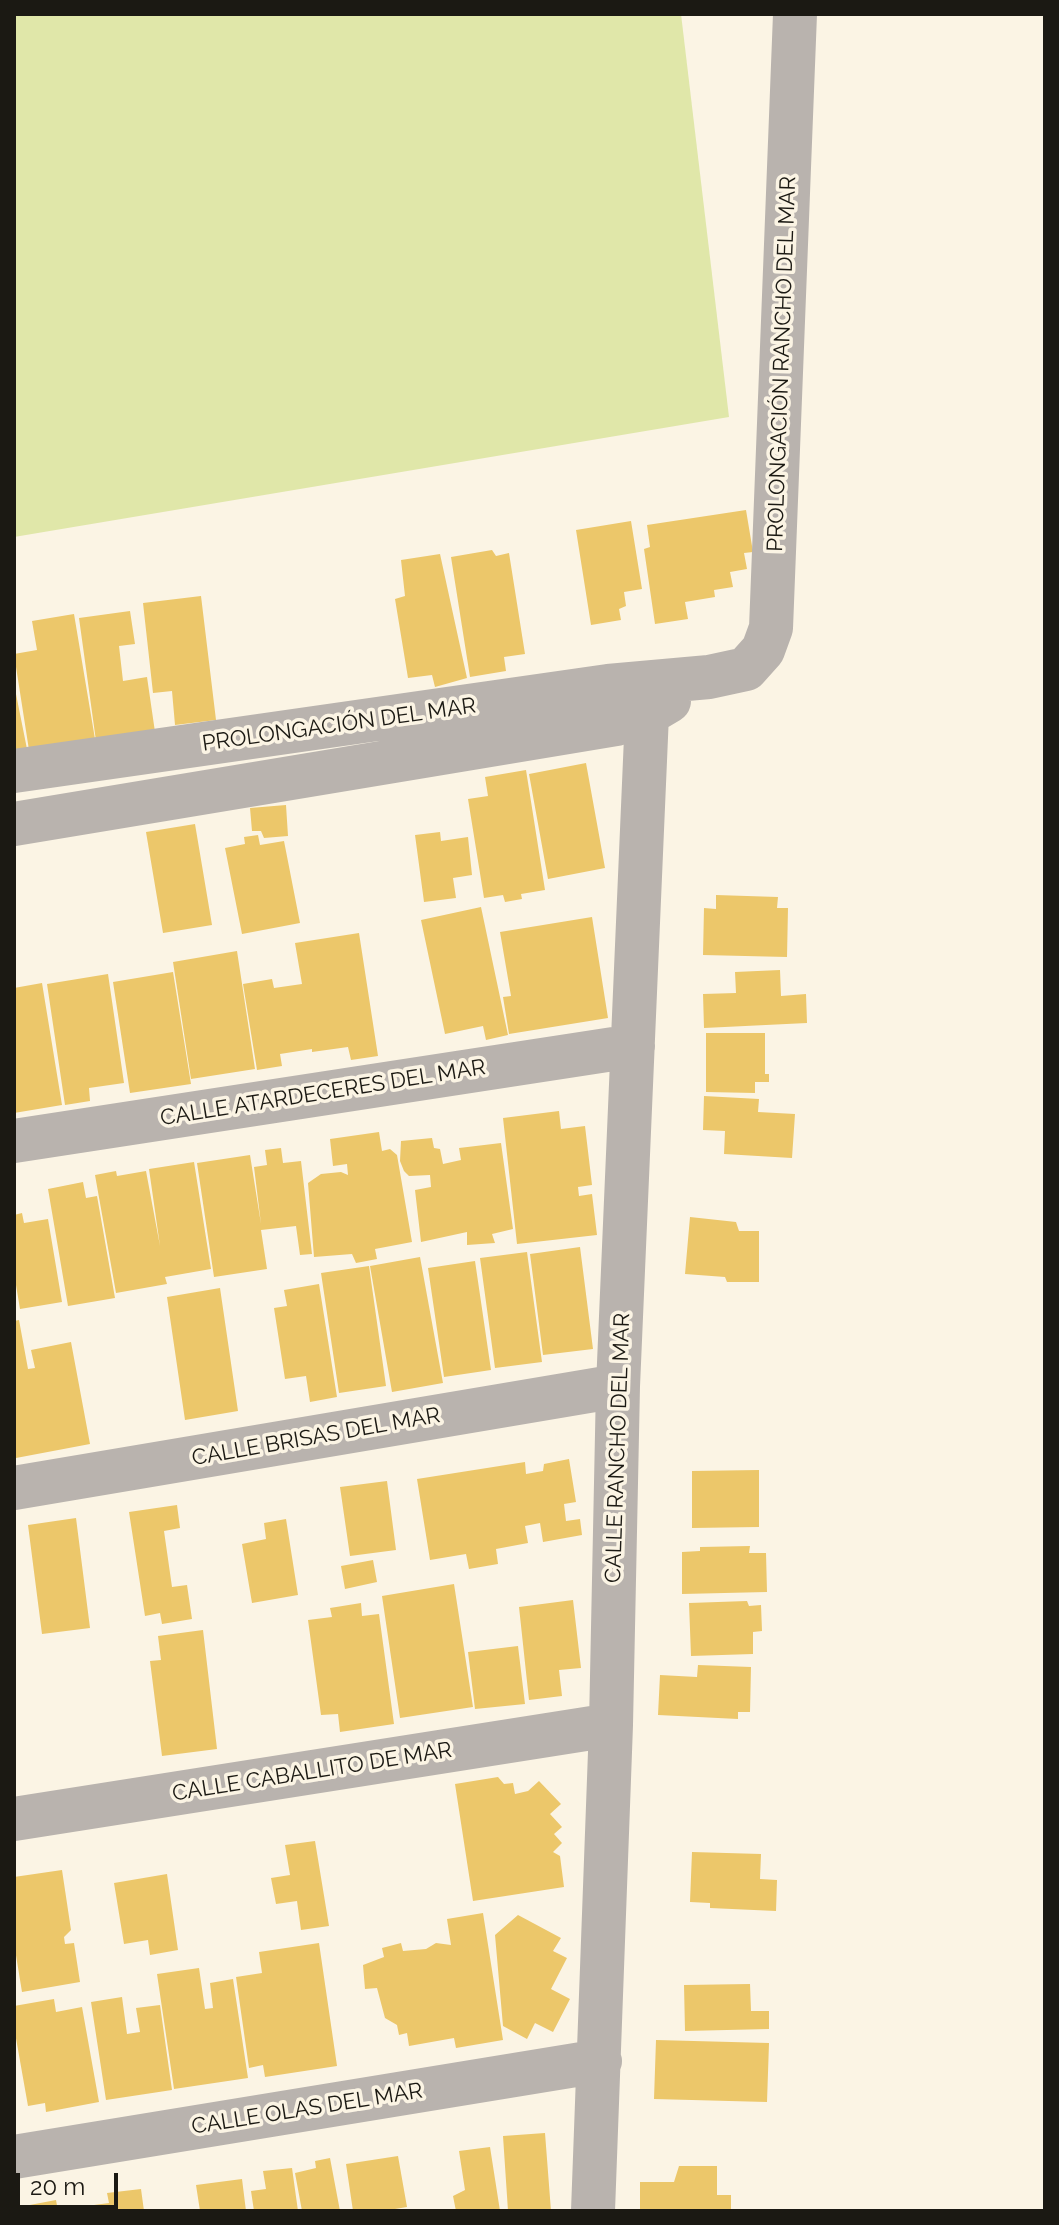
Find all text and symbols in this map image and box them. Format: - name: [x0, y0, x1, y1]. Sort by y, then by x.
- street label: PROLONGACIÓN RANCHO DEL MAR: [762, 176, 802, 552]
- street label: PROLONGACIÓN DEL MAR: [200, 693, 478, 757]
- street label: CALLE ATARDECERES DEL MAR: [158, 1054, 488, 1132]
- street label: CALLE RANCHO DEL MAR: [600, 1313, 636, 1583]
- street label: CALLE BRISAS DEL MAR: [190, 1402, 442, 1472]
- street label: CALLE CABALLITO DE MAR: [170, 1737, 454, 1807]
- street label: CALLE OLAS DEL MAR: [190, 2078, 424, 2140]
- scale bar: [20, 2157, 122, 2207]
- text: 20 m: [30, 2172, 85, 2201]

